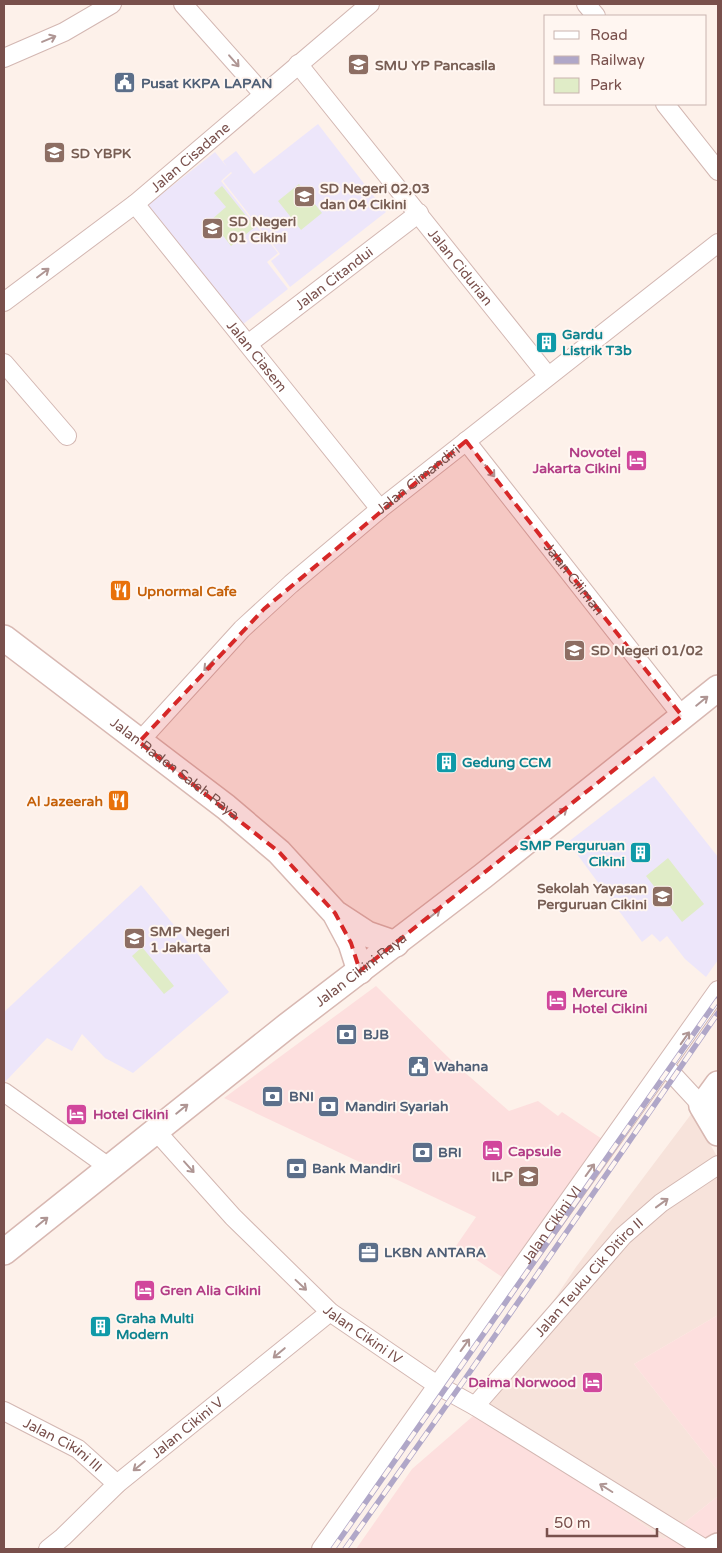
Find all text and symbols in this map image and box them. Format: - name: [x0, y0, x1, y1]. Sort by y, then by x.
- legend: [544, 15, 707, 105]
- text: Road: [590, 26, 628, 44]
- one-way arrow: [41, 33, 56, 43]
- text: Railway: [590, 51, 645, 69]
- school or university icon: SMU YP Pancasila: [347, 53, 371, 77]
- one-way arrow: [229, 55, 240, 68]
- place label: SMU YP Pancasila: [375, 57, 496, 74]
- public building icon: Pusat KKPA LAPAN: [113, 71, 137, 95]
- place label: Pusat KKPA LAPAN: [141, 75, 273, 92]
- text: Park: [590, 76, 622, 94]
- street label: Jalan Cisadane: [147, 119, 234, 196]
- school or university icon: SD YBPK: [43, 141, 67, 165]
- place label: SD YBPK: [71, 145, 132, 162]
- place label: SD Negeri 02,03 dan 04 Cikini: [320, 180, 430, 213]
- school or university icon: SD Negeri 02,03 dan 04 Cikini: [292, 184, 316, 208]
- place label: SD Negeri 01 Cikini: [229, 213, 296, 246]
- school or university icon: SD Negeri 01 Cikini: [201, 217, 225, 241]
- street label: Jalan Cidurian: [424, 225, 496, 309]
- street label: Jalan Citandui: [292, 243, 376, 314]
- one-way arrow: [36, 267, 49, 278]
- street label: Jalan Ciasem: [223, 317, 290, 395]
- place label: Gardu Listrik T3b: [562, 326, 632, 359]
- building icon: Gardu Listrik T3b: [534, 330, 558, 354]
- street label: Jalan Cimandiri: [373, 441, 463, 518]
- place label: Novotel Jakarta Cikini: [532, 444, 621, 477]
- hotel icon: Novotel Jakarta Cikini: [625, 448, 649, 472]
- one-way arrow: [485, 464, 496, 477]
- street label: Jalan Ciliman: [540, 539, 607, 619]
- restaurant icon: Upnormal Cafe: [109, 579, 133, 603]
- place label: Upnormal Cafe: [137, 583, 237, 600]
- school or university icon: SD Negeri 01/02: [563, 638, 587, 662]
- place label: SD Negeri 01/02: [591, 642, 704, 659]
- one-way arrow: [203, 659, 215, 671]
- one-way arrow: [695, 695, 708, 706]
- street label: Jalan Raden Saleh Raya: [107, 714, 243, 824]
- building icon: Gedung CCM: [434, 750, 458, 774]
- place label: Gedung CCM: [462, 754, 552, 771]
- restaurant icon: Al Jazeerah: [107, 789, 131, 813]
- place label: Al Jazeerah: [27, 793, 103, 810]
- one-way arrow: [555, 808, 568, 819]
- place label: SMP Perguruan Cikini: [520, 837, 625, 870]
- building icon: SMP Perguruan Cikini: [629, 841, 653, 865]
- place label: Sekolah Yayasan Perguruan Cikini: [537, 880, 647, 913]
- school or university icon: Sekolah Yayasan Perguruan Cikini: [651, 884, 675, 908]
- one-way arrow: [427, 909, 441, 919]
- place label: SMP Negeri 1 Jakarta: [150, 923, 230, 956]
- school or university icon: SMP Negeri 1 Jakarta: [122, 927, 146, 951]
- street label: Jalan Cikini Raya: [312, 929, 410, 1010]
- place label: Mercure Hotel Cikini: [572, 984, 647, 1017]
- hotel icon: Mercure Hotel Cikini: [544, 988, 568, 1012]
- bank icon: BJB: [335, 1022, 359, 1046]
- place label: BJB: [363, 1026, 389, 1043]
- one-way arrow: [679, 1032, 690, 1045]
- public building icon: Wahana: [406, 1054, 430, 1078]
- place label: Wahana: [434, 1058, 488, 1075]
- bank icon: BNI: [261, 1084, 285, 1108]
- place label: BNI: [289, 1088, 314, 1105]
- bank icon: Mandiri Syariah: [317, 1094, 341, 1118]
- place label: Mandiri Syariah: [345, 1098, 448, 1115]
- hotel icon: Hotel Cikini: [65, 1102, 89, 1126]
- one-way arrow: [176, 1104, 189, 1115]
- place label: Hotel Cikini: [93, 1106, 168, 1123]
- hotel icon: Capsule: [480, 1139, 504, 1163]
- bank icon: BRI: [410, 1140, 434, 1164]
- place label: Capsule: [508, 1143, 561, 1160]
- place label: BRI: [438, 1144, 462, 1161]
- bank icon: Bank Mandiri: [284, 1156, 308, 1180]
- place label: Bank Mandiri: [312, 1160, 400, 1177]
- one-way arrow: [183, 1161, 195, 1174]
- one-way arrow: [585, 1163, 595, 1177]
- school or university icon: ILP: [517, 1164, 541, 1188]
- place label: ILP: [492, 1168, 514, 1185]
- street label: Jalan Cikini VI: [518, 1182, 585, 1267]
- one-way arrow: [655, 1198, 668, 1209]
- street label: Jalan Teuku Cik Ditiro II: [531, 1214, 647, 1340]
- one-way arrow: [35, 1216, 48, 1227]
- office icon: LKBN ANTARA: [356, 1240, 380, 1264]
- place label: LKBN ANTARA: [384, 1244, 487, 1261]
- hotel icon: Gren Alia Cikini: [132, 1278, 156, 1302]
- one-way arrow: [294, 1278, 307, 1290]
- place label: Gren Alia Cikini: [160, 1282, 261, 1299]
- street label: Jalan Cikini IV: [319, 1302, 405, 1368]
- place label: Graha Multi Modern: [116, 1310, 194, 1343]
- building icon: Graha Multi Modern: [88, 1314, 112, 1338]
- one-way arrow: [460, 1338, 470, 1352]
- one-way arrow: [273, 1347, 286, 1358]
- hotel icon: Daima Norwood: [580, 1370, 604, 1394]
- place label: Daima Norwood: [468, 1374, 576, 1391]
- street label: Jalan Cikini V: [148, 1393, 227, 1462]
- street label: Jalan Cikini III: [20, 1414, 106, 1476]
- one-way arrow: [133, 1461, 146, 1472]
- one-way arrow: [599, 1482, 613, 1492]
- scale bar: [547, 1506, 657, 1538]
- text: 50 m: [554, 1514, 591, 1532]

